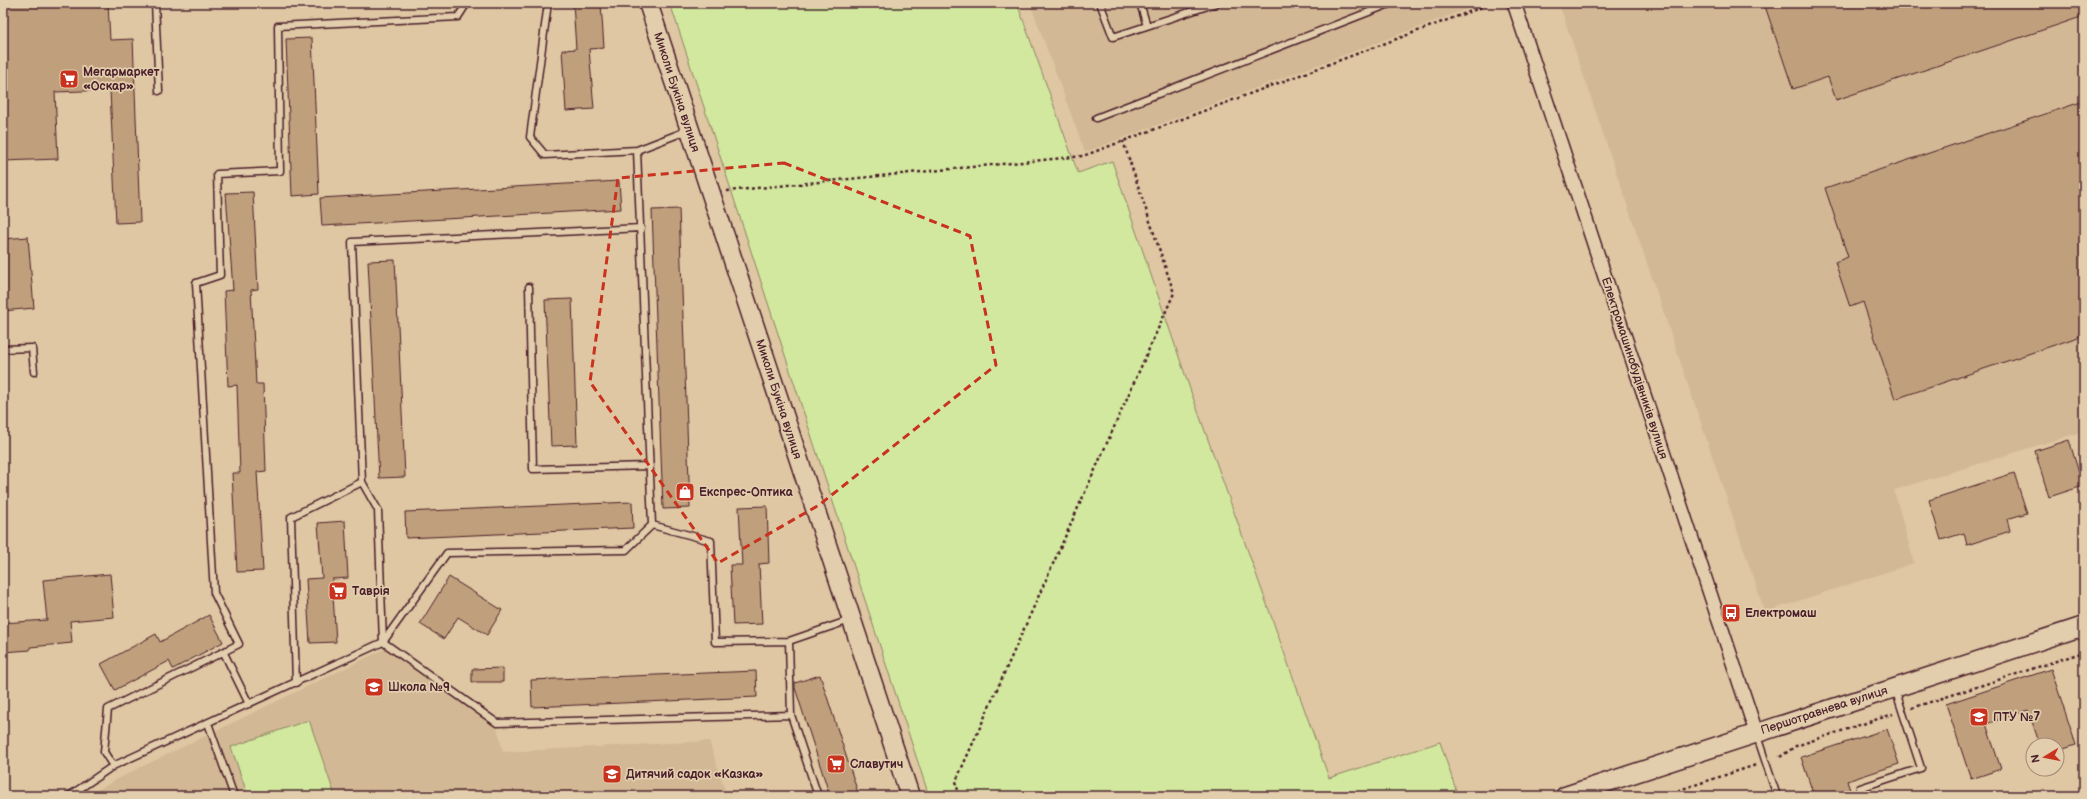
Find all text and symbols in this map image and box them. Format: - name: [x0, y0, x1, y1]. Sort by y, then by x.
- street label: Миколи Букіна вулиця: [650, 30, 703, 154]
- place label: Мегармаркет «Оскар»: [83, 65, 160, 94]
- supermarket icon: Мегармаркет «Оскар»: [58, 68, 80, 90]
- street label: Електромашинобудівників вулиця: [1598, 275, 1671, 461]
- street label: Миколи Букіна вулиця: [752, 337, 805, 461]
- shop icon: Експрес-Оптика: [674, 481, 696, 503]
- place label: Експрес-Оптика: [699, 485, 794, 500]
- supermarket icon: Таврія: [327, 580, 349, 602]
- place label: Таврія: [352, 584, 390, 599]
- bus stop icon: Електромаш: [1720, 602, 1742, 624]
- place label: Електромаш: [1745, 606, 1817, 621]
- school or university icon: Школа №9: [363, 676, 385, 698]
- place label: Школа №9: [388, 680, 450, 695]
- street label: Першотравнева вулиця: [1759, 683, 1890, 738]
- school or university icon: ПТУ №7: [1968, 706, 1990, 728]
- place label: ПТУ №7: [1993, 710, 2040, 725]
- north arrow: [2025, 737, 2065, 777]
- supermarket icon: Славутич: [825, 753, 847, 775]
- text: N: [2029, 753, 2043, 764]
- place label: Славутич: [850, 757, 903, 772]
- school or university icon: Дитячий садок «Казка»: [601, 763, 623, 785]
- place label: Дитячий садок «Казка»: [626, 767, 764, 782]

